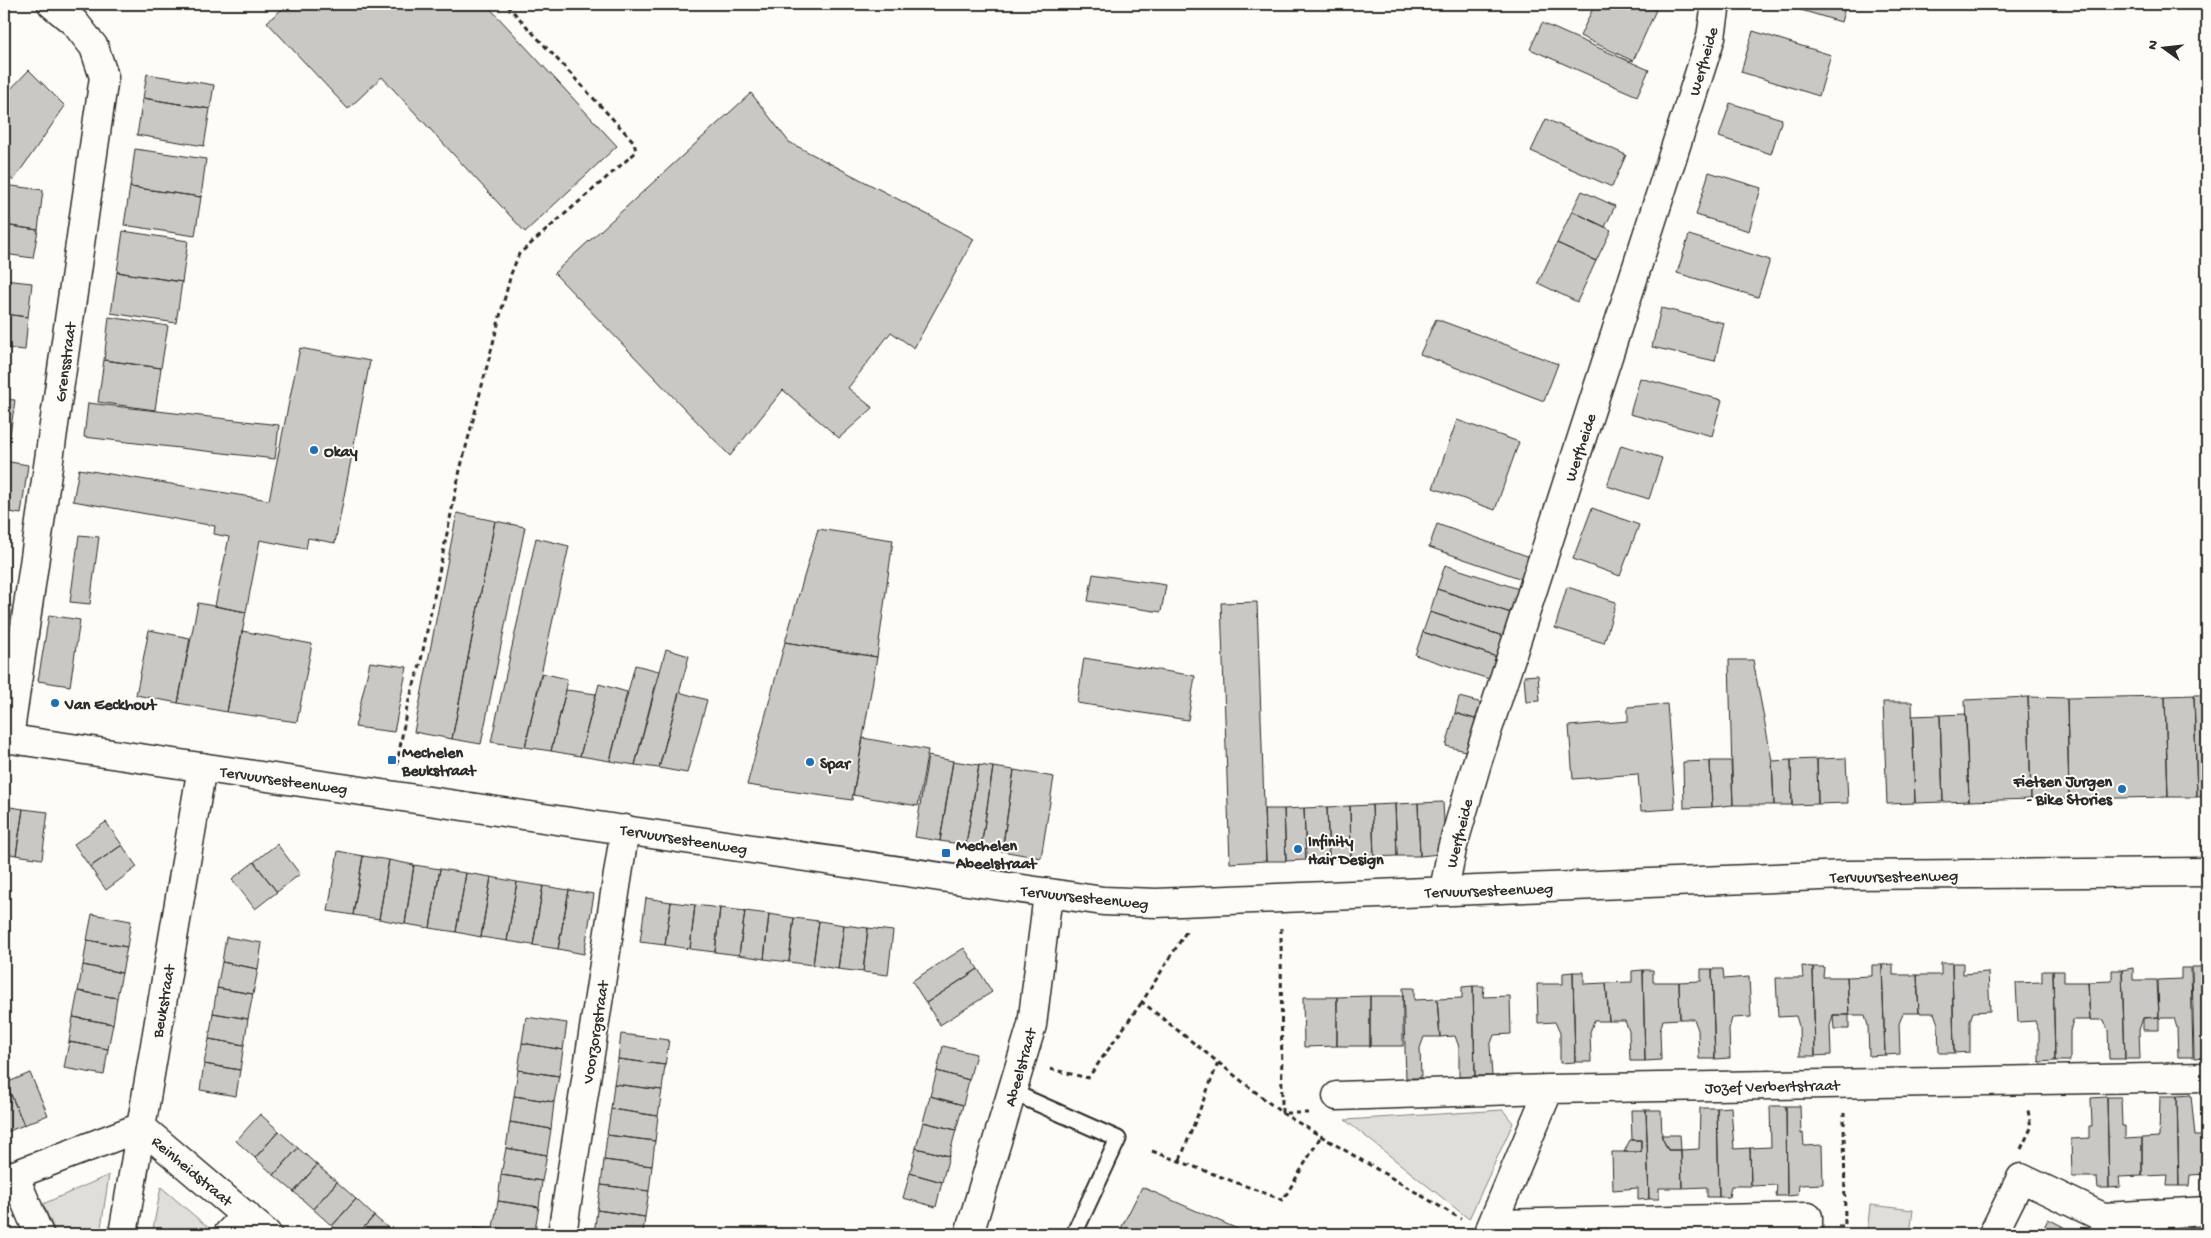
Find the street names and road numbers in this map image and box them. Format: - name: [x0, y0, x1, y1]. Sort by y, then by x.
- street label: Werfheide: [1687, 25, 1724, 98]
- street label: Grensstraat: [52, 320, 83, 403]
- street label: Werfheide: [1562, 411, 1602, 484]
- street label: Tervuursesteenweg: [218, 764, 348, 801]
- street label: Werfheide: [1444, 797, 1479, 870]
- street label: Tervuursesteenweg: [618, 822, 748, 861]
- street label: Tervuursesteenweg: [1829, 868, 1958, 889]
- street label: Tervuursesteenweg: [1424, 881, 1554, 904]
- street label: Tervuursesteenweg: [1019, 883, 1149, 916]
- street label: Beukstraat: [150, 962, 181, 1040]
- street label: Voorzorgstraat: [580, 978, 615, 1086]
- street label: Abeelstraat: [1002, 1025, 1043, 1109]
- street label: Jozef Verbertstraat: [1704, 1078, 1841, 1099]
- street label: Reinheidstraat: [146, 1133, 236, 1213]

